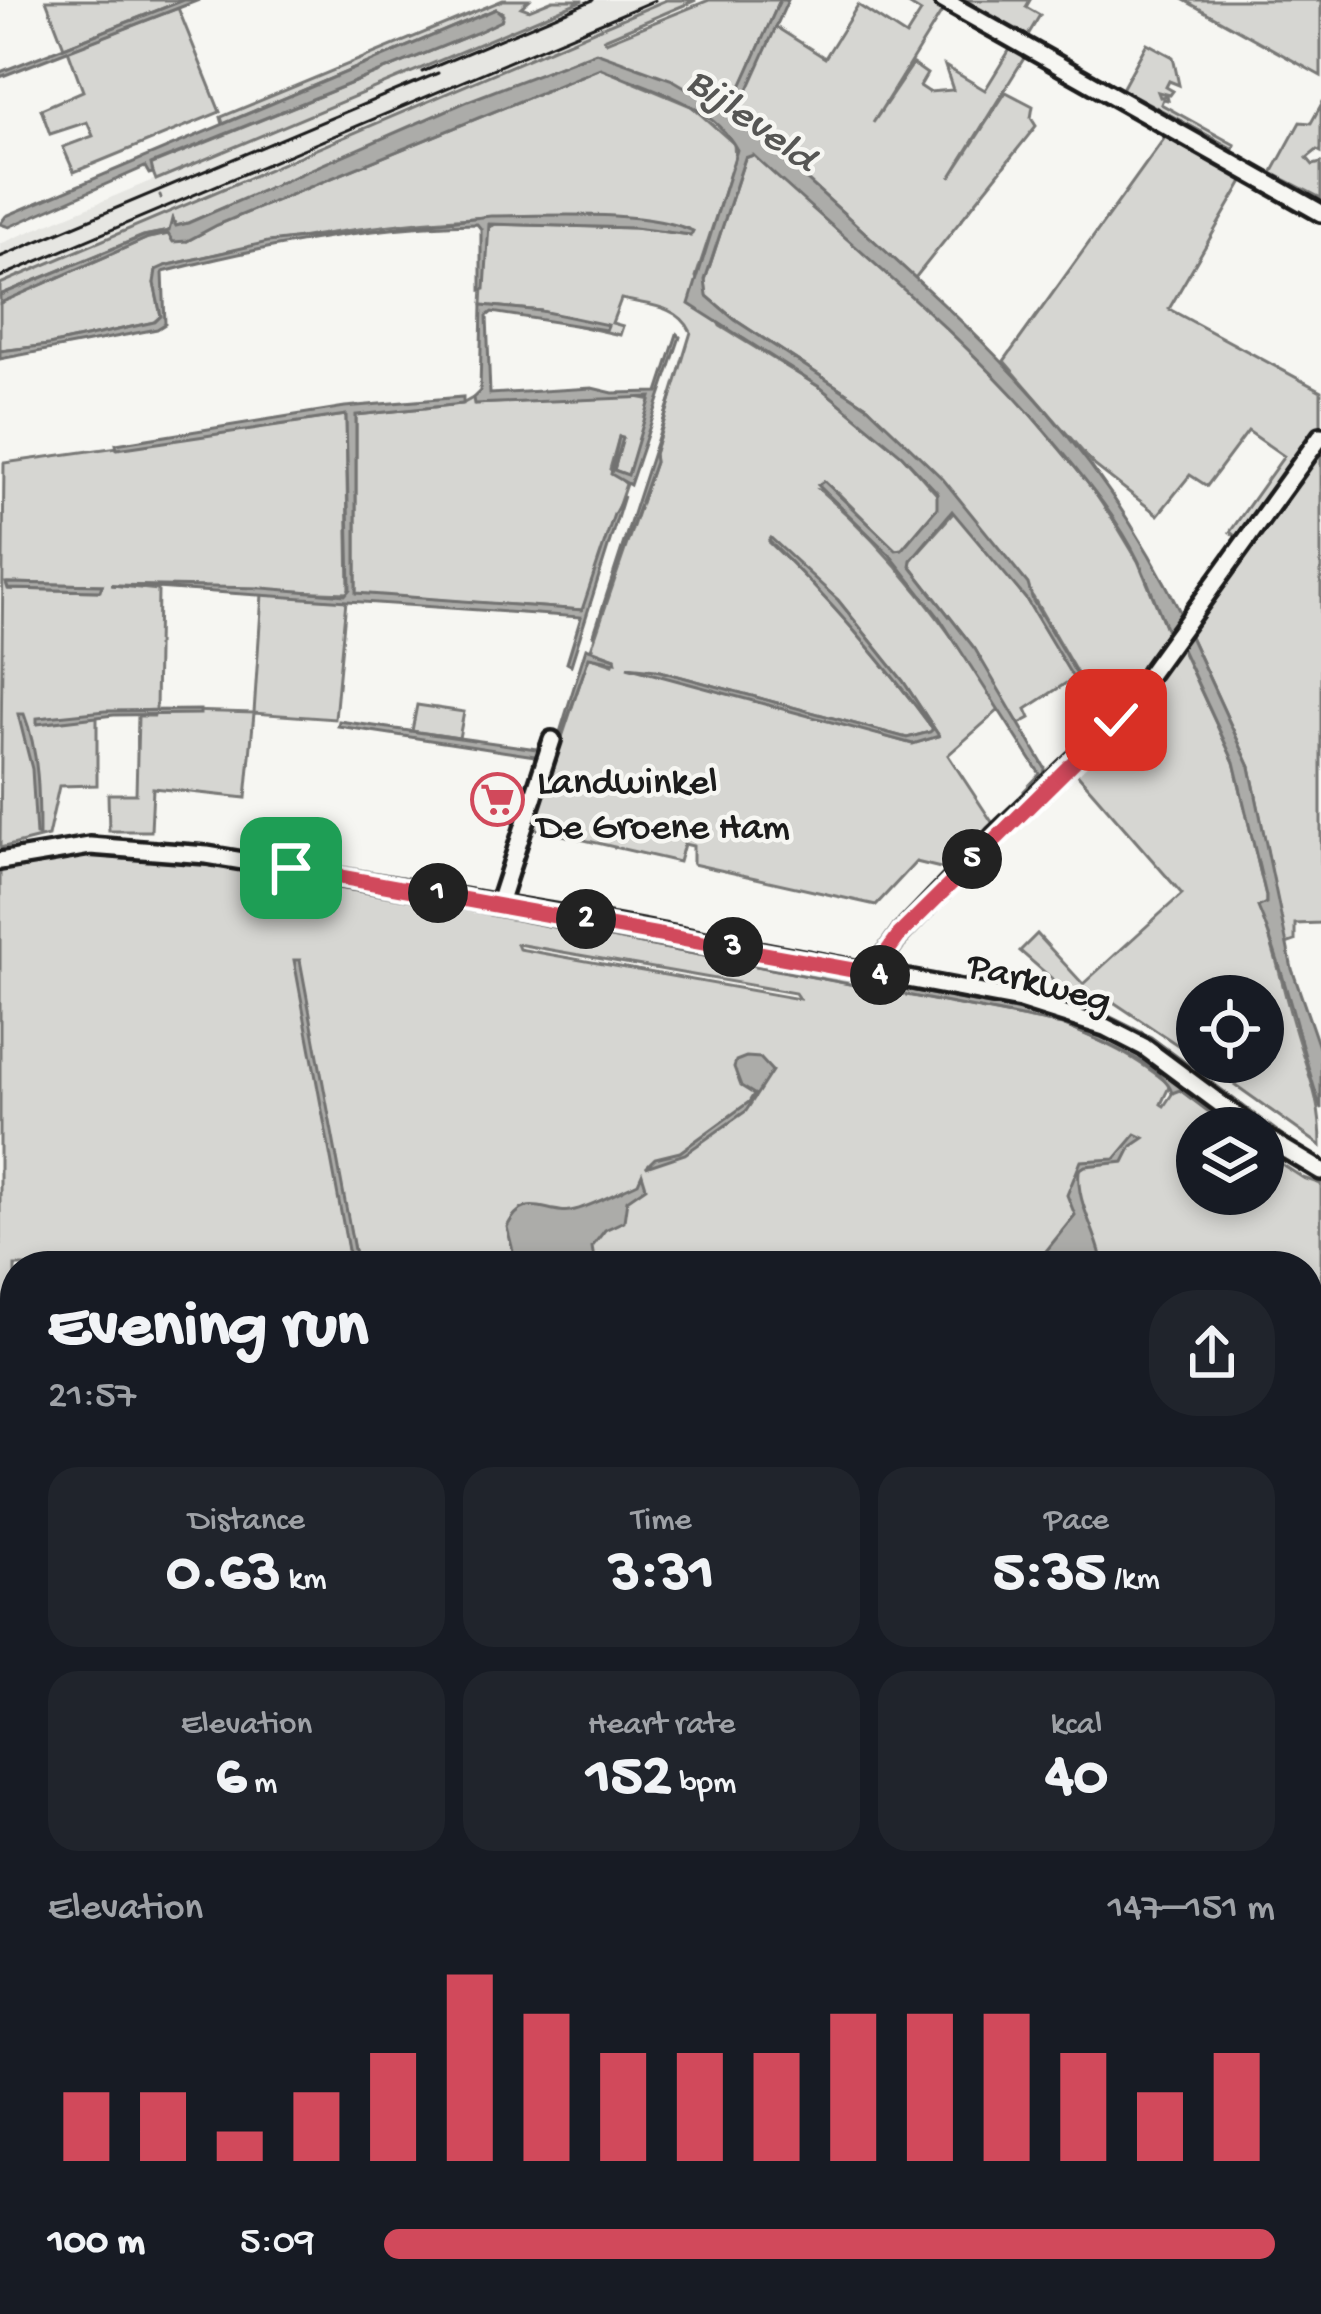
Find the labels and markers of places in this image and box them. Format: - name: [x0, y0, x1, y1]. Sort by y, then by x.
- pin: [1065, 669, 1167, 771]
- place label: Landwinkel De Groene Ham: [534, 762, 790, 853]
- supermarket icon: Landwinkel De Groene Ham: [470, 772, 526, 828]
- pin: [240, 817, 342, 919]
- pin: 5: [942, 829, 1002, 889]
- pin: 1: [408, 863, 468, 923]
- pin: 2: [556, 889, 616, 949]
- pin: 3: [703, 917, 763, 977]
- pin: 4: [850, 945, 910, 1005]

